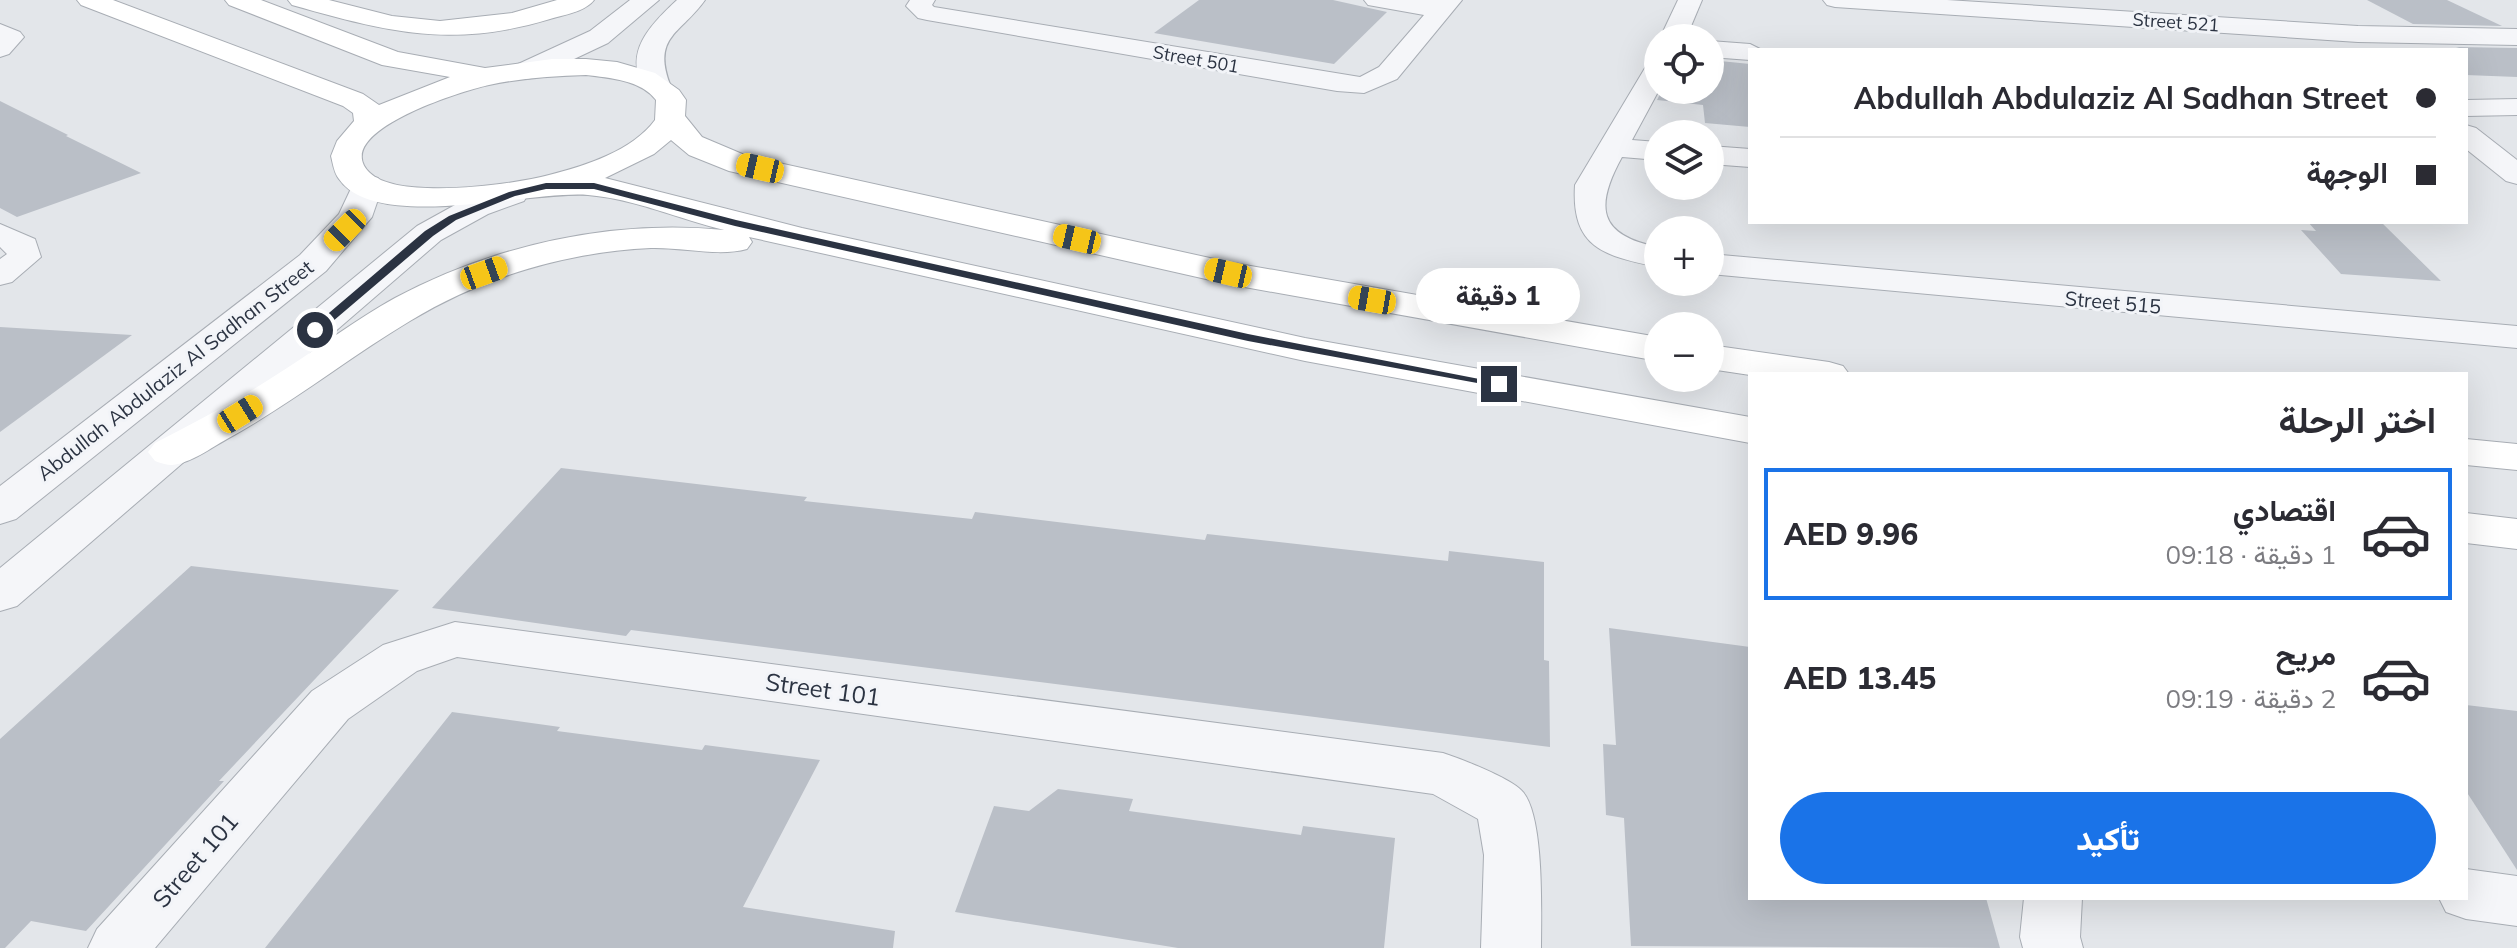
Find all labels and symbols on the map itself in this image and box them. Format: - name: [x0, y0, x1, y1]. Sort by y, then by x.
- street label: Street 521: [2132, 7, 2220, 37]
- street label: Street 501: [1151, 40, 1241, 78]
- car: [734, 151, 786, 185]
- car: [320, 205, 370, 255]
- car: [1051, 222, 1103, 256]
- street label: Abdullah Abdulaziz Al Sadhan Street: [32, 254, 318, 486]
- car: [457, 254, 511, 292]
- car: [1202, 256, 1254, 290]
- callout: 1 دقيقة: [1417, 268, 1581, 324]
- car: [1346, 284, 1398, 316]
- street label: Street 515: [2064, 285, 2162, 319]
- route start: [297, 312, 333, 348]
- route end: [1481, 366, 1517, 402]
- car: [213, 391, 267, 437]
- street label: Street 101: [764, 666, 882, 712]
- street label: Street 101: [146, 806, 244, 914]

